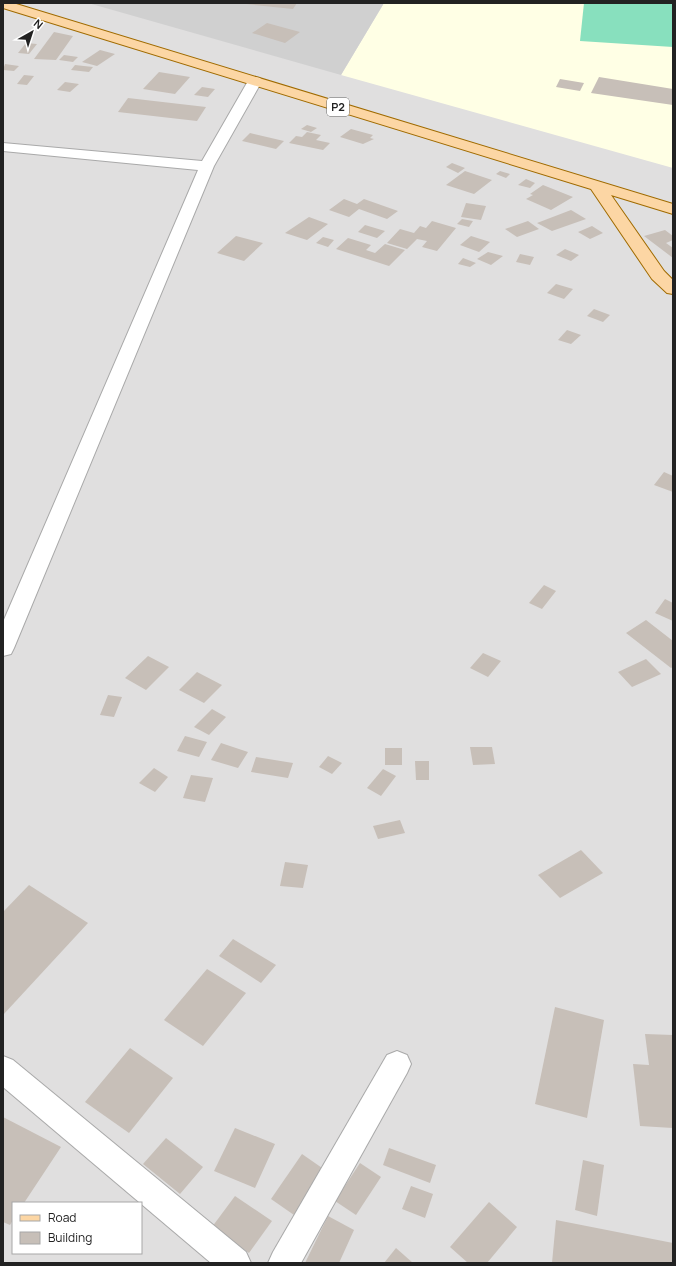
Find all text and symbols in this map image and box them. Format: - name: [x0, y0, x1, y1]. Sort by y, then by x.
- north arrow: [12, 12, 52, 52]
- text: N: [31, 16, 46, 32]
- road number: P2: [327, 98, 349, 116]
- legend: [12, 1202, 142, 1254]
- text: Road: [48, 1209, 76, 1226]
- text: Building: [48, 1229, 92, 1246]

